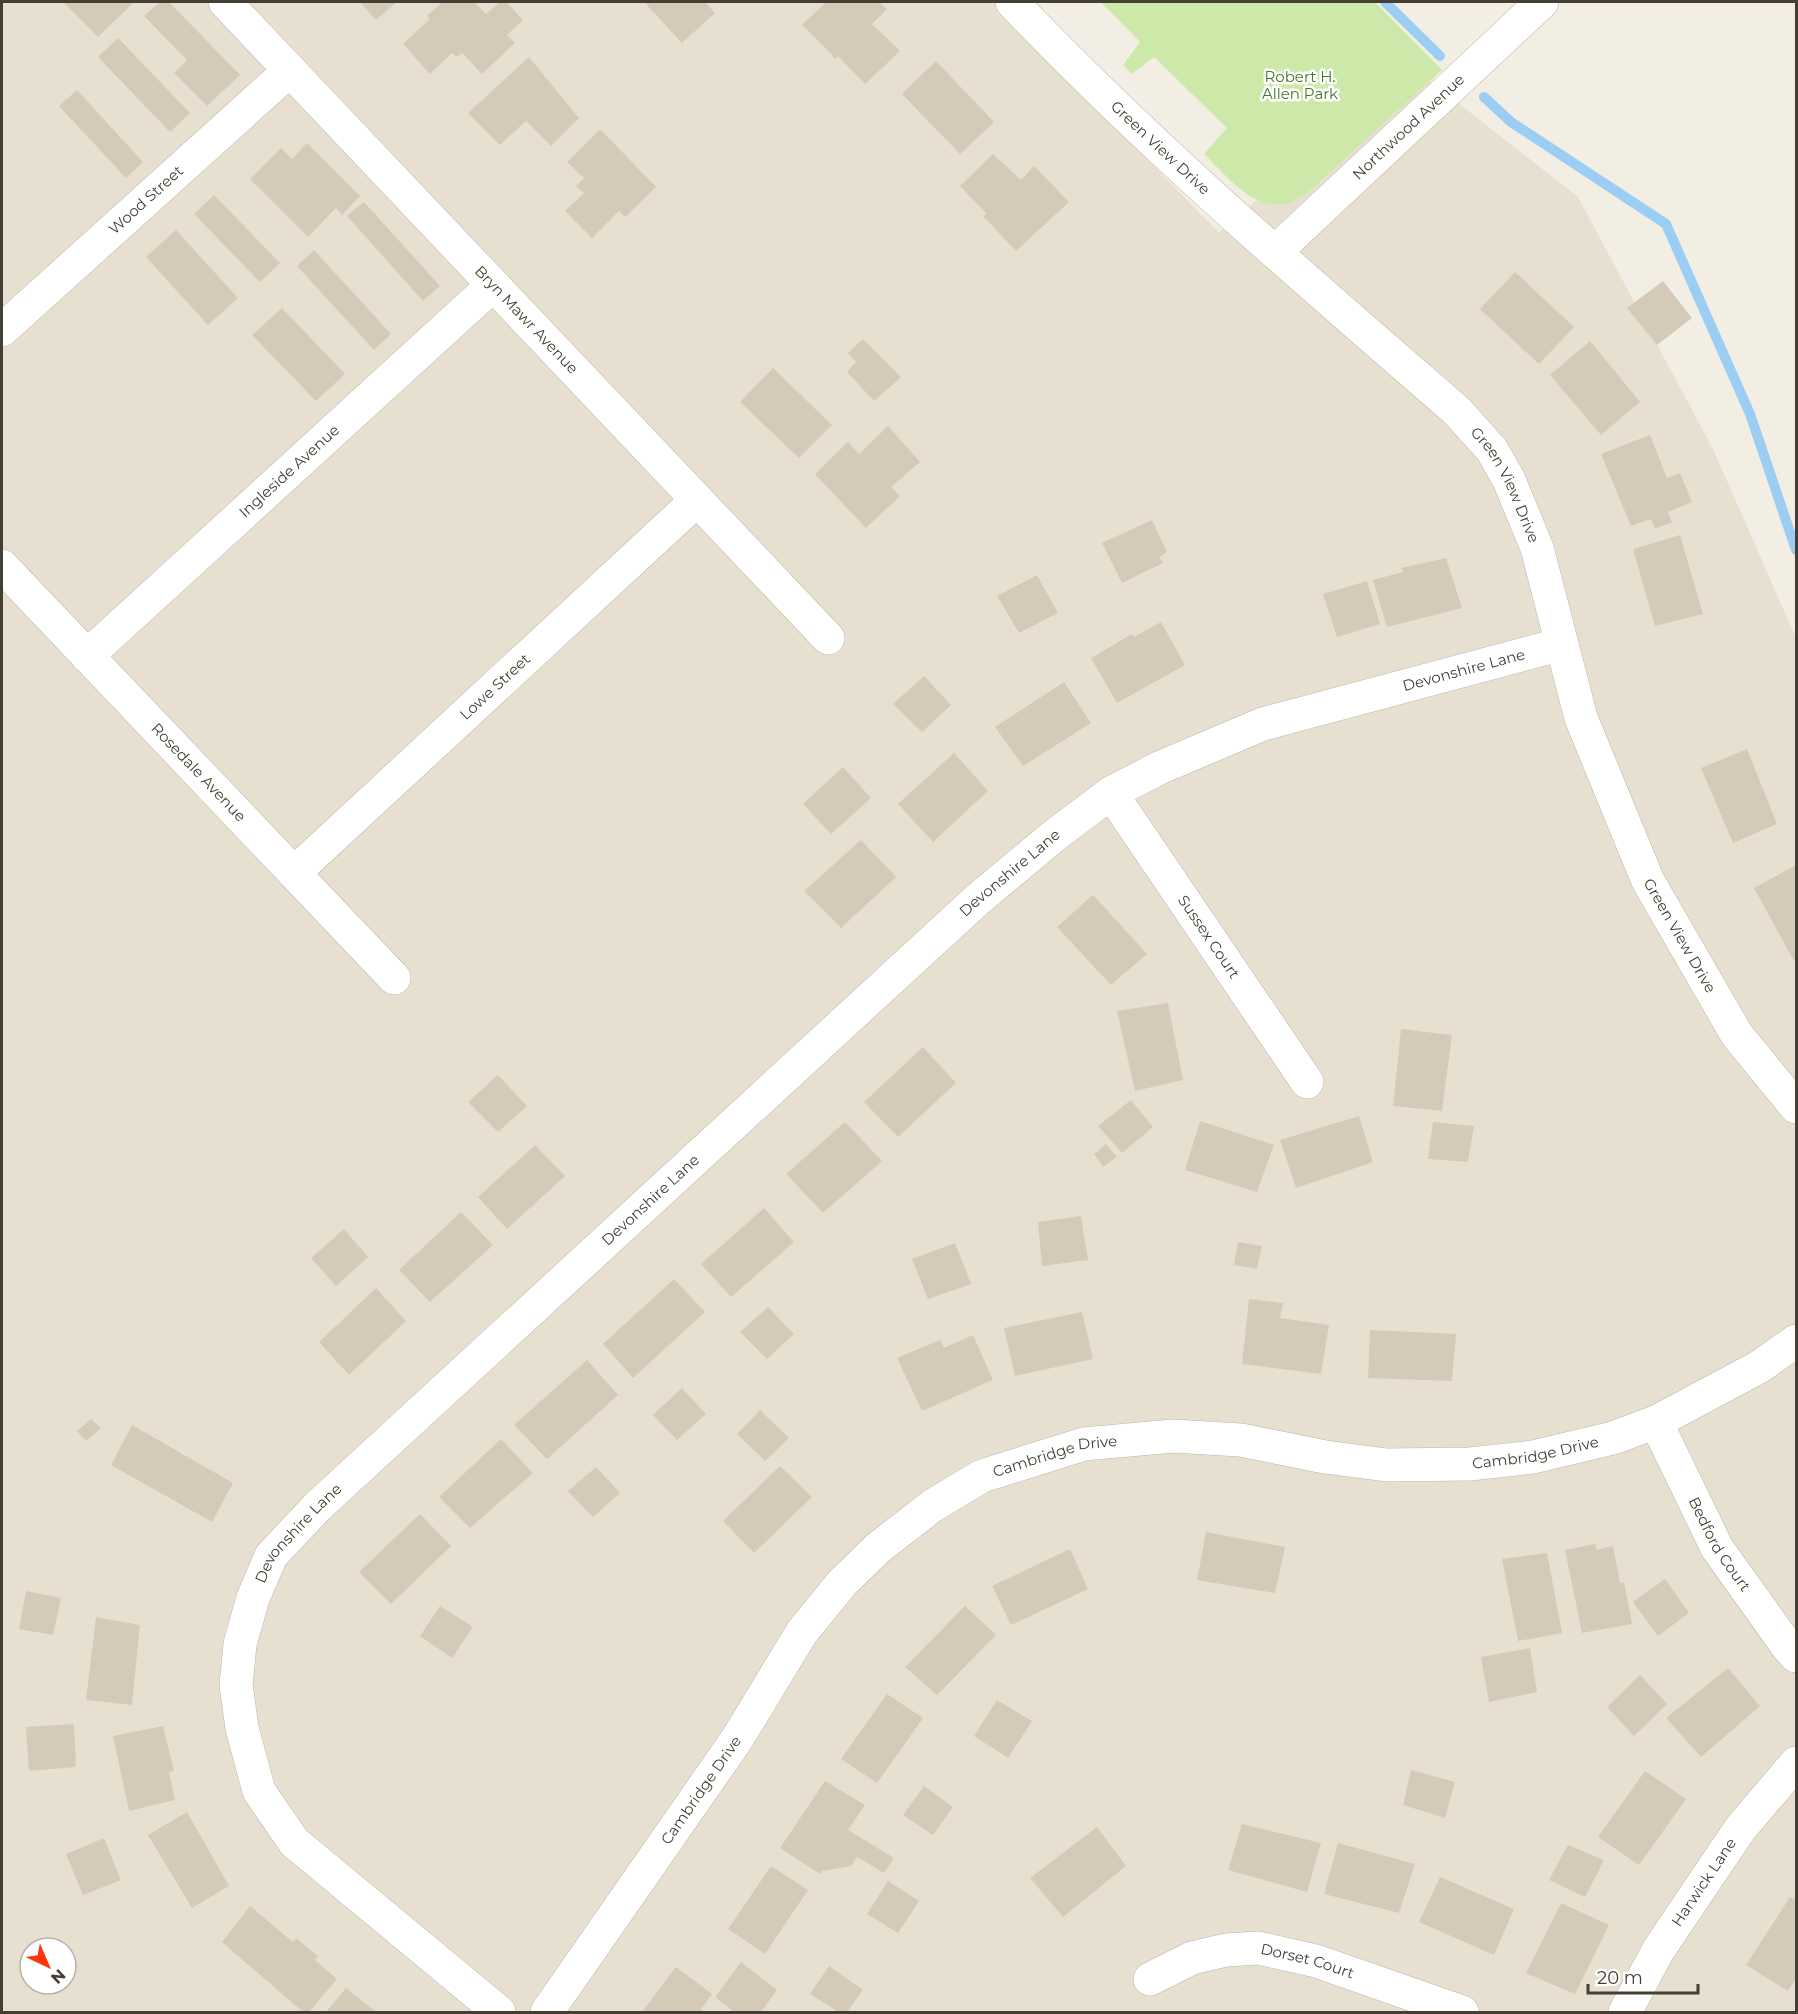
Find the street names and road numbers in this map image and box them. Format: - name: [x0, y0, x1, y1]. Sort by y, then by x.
- street label: Northwood Avenue: [1348, 70, 1468, 184]
- street label: Green View Drive: [1107, 96, 1214, 198]
- street label: Wood Street: [104, 161, 187, 238]
- street label: Bryn Mawr Avenue: [471, 261, 583, 378]
- street label: Ingleside Avenue: [235, 420, 343, 521]
- street label: Green View Drive: [1467, 423, 1544, 545]
- street label: Devonshire Lane: [1400, 644, 1527, 695]
- street label: Lowe Street: [456, 649, 534, 724]
- street label: Rosedale Avenue: [147, 719, 250, 826]
- street label: Devonshire Lane: [955, 825, 1064, 920]
- street label: Green View Drive: [1639, 875, 1721, 996]
- street label: Sussex Court: [1174, 891, 1244, 982]
- street label: Devonshire Lane: [597, 1150, 703, 1249]
- street label: Cambridge Drive: [990, 1431, 1118, 1481]
- street label: Cambridge Drive: [1471, 1432, 1600, 1473]
- street label: Devonshire Lane: [251, 1479, 345, 1586]
- street label: Bedford Court: [1685, 1494, 1755, 1595]
- street label: Cambridge Drive: [656, 1732, 745, 1848]
- street label: Harwick Lane: [1667, 1834, 1740, 1930]
- street label: Dorset Court: [1259, 1939, 1357, 1983]

